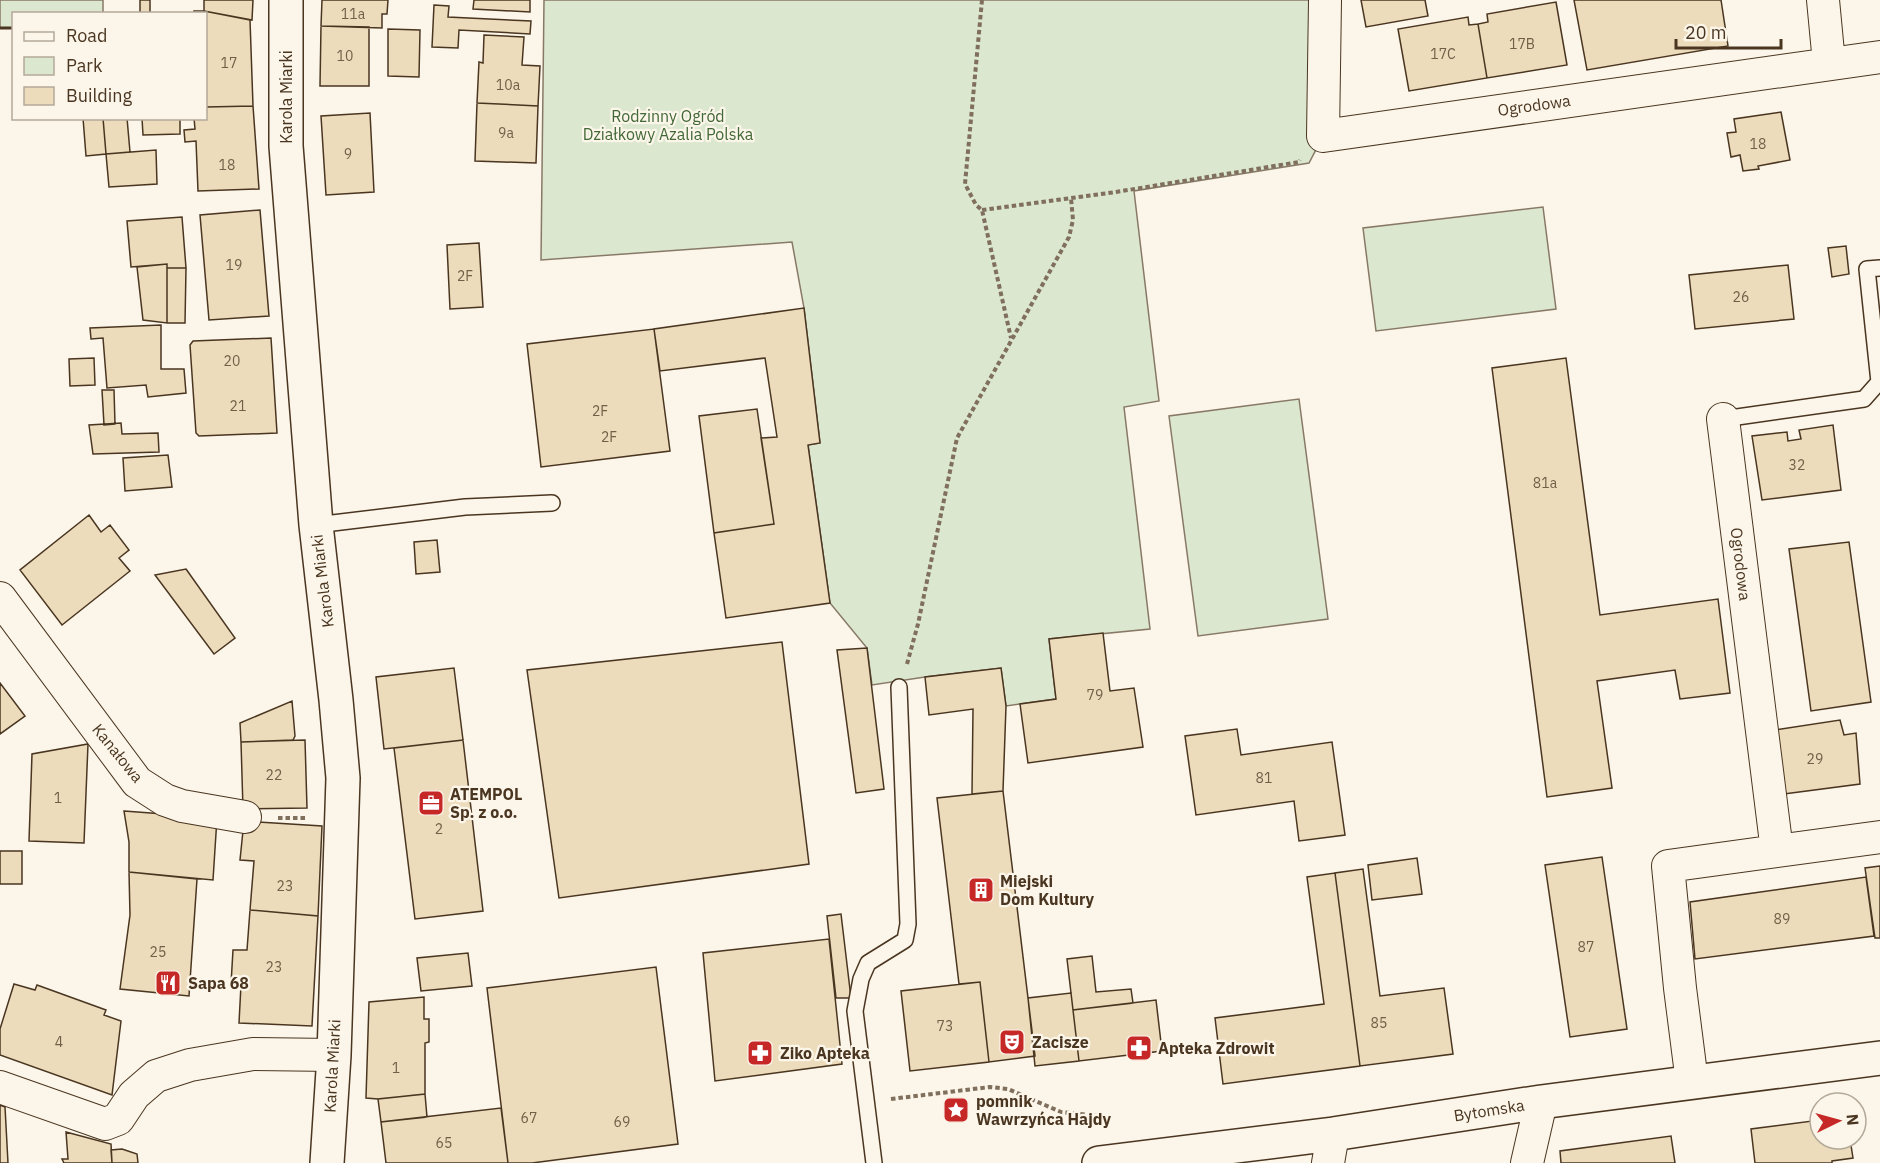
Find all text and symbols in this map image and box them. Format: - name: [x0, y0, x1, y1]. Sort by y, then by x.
- house number: 11a: [341, 5, 366, 23]
- legend: [12, 12, 207, 120]
- scale bar: [1676, 12, 1781, 50]
- text: 20 m: [1685, 21, 1727, 44]
- text: Road: [66, 24, 107, 47]
- house number: 17B: [1509, 35, 1535, 53]
- house number: 17C: [1430, 45, 1456, 63]
- house number: 10: [337, 47, 353, 65]
- street label: Karola Miarki: [276, 50, 296, 144]
- text: Park: [66, 54, 103, 77]
- house number: 17: [221, 54, 237, 72]
- house number: 10a: [496, 76, 521, 94]
- text: Building: [66, 84, 133, 107]
- street label: Ogrodowa: [1496, 90, 1572, 120]
- park label: Rodzinny Ogród Działkowy Azalia Polska: [583, 106, 754, 144]
- house number: 9a: [498, 124, 514, 142]
- house number: 18: [1750, 135, 1766, 153]
- house number: 9: [344, 145, 352, 163]
- house number: 18: [219, 156, 235, 174]
- house number: 19: [226, 256, 242, 274]
- house number: 2F: [457, 267, 473, 285]
- house number: 26: [1733, 288, 1749, 306]
- house number: 20: [224, 352, 240, 370]
- house number: 21: [230, 397, 246, 415]
- house number: 2F: [592, 402, 608, 420]
- house number: 2F: [601, 428, 617, 446]
- house number: 32: [1789, 456, 1805, 474]
- house number: 81a: [1533, 474, 1558, 492]
- street label: Ogrodowa: [1727, 526, 1755, 602]
- street label: Karola Miarki: [306, 533, 338, 629]
- house number: 79: [1087, 686, 1103, 704]
- street label: Kanałowa: [88, 719, 148, 787]
- house number: 29: [1807, 750, 1823, 768]
- house number: 22: [266, 766, 282, 784]
- house number: 81: [1256, 769, 1272, 787]
- place label: ATEMPOL Sp. z o.o.: [450, 784, 522, 822]
- office icon: ATEMPOL Sp. z o.o.: [416, 788, 446, 818]
- house number: 1: [54, 789, 62, 807]
- house number: 2: [435, 820, 443, 838]
- place label: Miejski Dom Kultury: [1000, 871, 1095, 909]
- building icon: Miejski Dom Kultury: [966, 875, 996, 905]
- house number: 23: [277, 877, 293, 895]
- house number: 89: [1774, 910, 1790, 928]
- house number: 87: [1578, 938, 1594, 956]
- house number: 25: [150, 943, 166, 961]
- house number: 23: [266, 958, 282, 976]
- restaurant icon: Sapa 68: [153, 968, 183, 998]
- place label: Sapa 68: [188, 973, 249, 993]
- house number: 85: [1371, 1014, 1387, 1032]
- house number: 73: [937, 1017, 953, 1035]
- street label: Karola Miarki: [320, 1019, 344, 1113]
- theatre icon: Zacisze: [997, 1027, 1027, 1057]
- place label: Zacisze: [1032, 1032, 1089, 1052]
- house number: 4: [55, 1033, 63, 1051]
- pharmacy icon: Apteka Zdrowit: [1124, 1033, 1154, 1063]
- pharmacy icon: Ziko Apteka: [745, 1038, 775, 1068]
- place label: Apteka Zdrowit: [1158, 1038, 1275, 1058]
- place label: Ziko Apteka: [780, 1043, 870, 1063]
- house number: 1: [392, 1059, 400, 1077]
- place label: pomnik Wawrzyńca Hajdy: [976, 1091, 1112, 1129]
- north arrow: [1808, 1091, 1868, 1151]
- street label: Bytomska: [1452, 1094, 1526, 1125]
- place icon: pomnik Wawrzyńca Hajdy: [941, 1095, 971, 1125]
- house number: 67: [521, 1109, 537, 1127]
- house number: 69: [614, 1113, 630, 1131]
- text: N: [1842, 1113, 1863, 1126]
- house number: 65: [436, 1134, 452, 1152]

